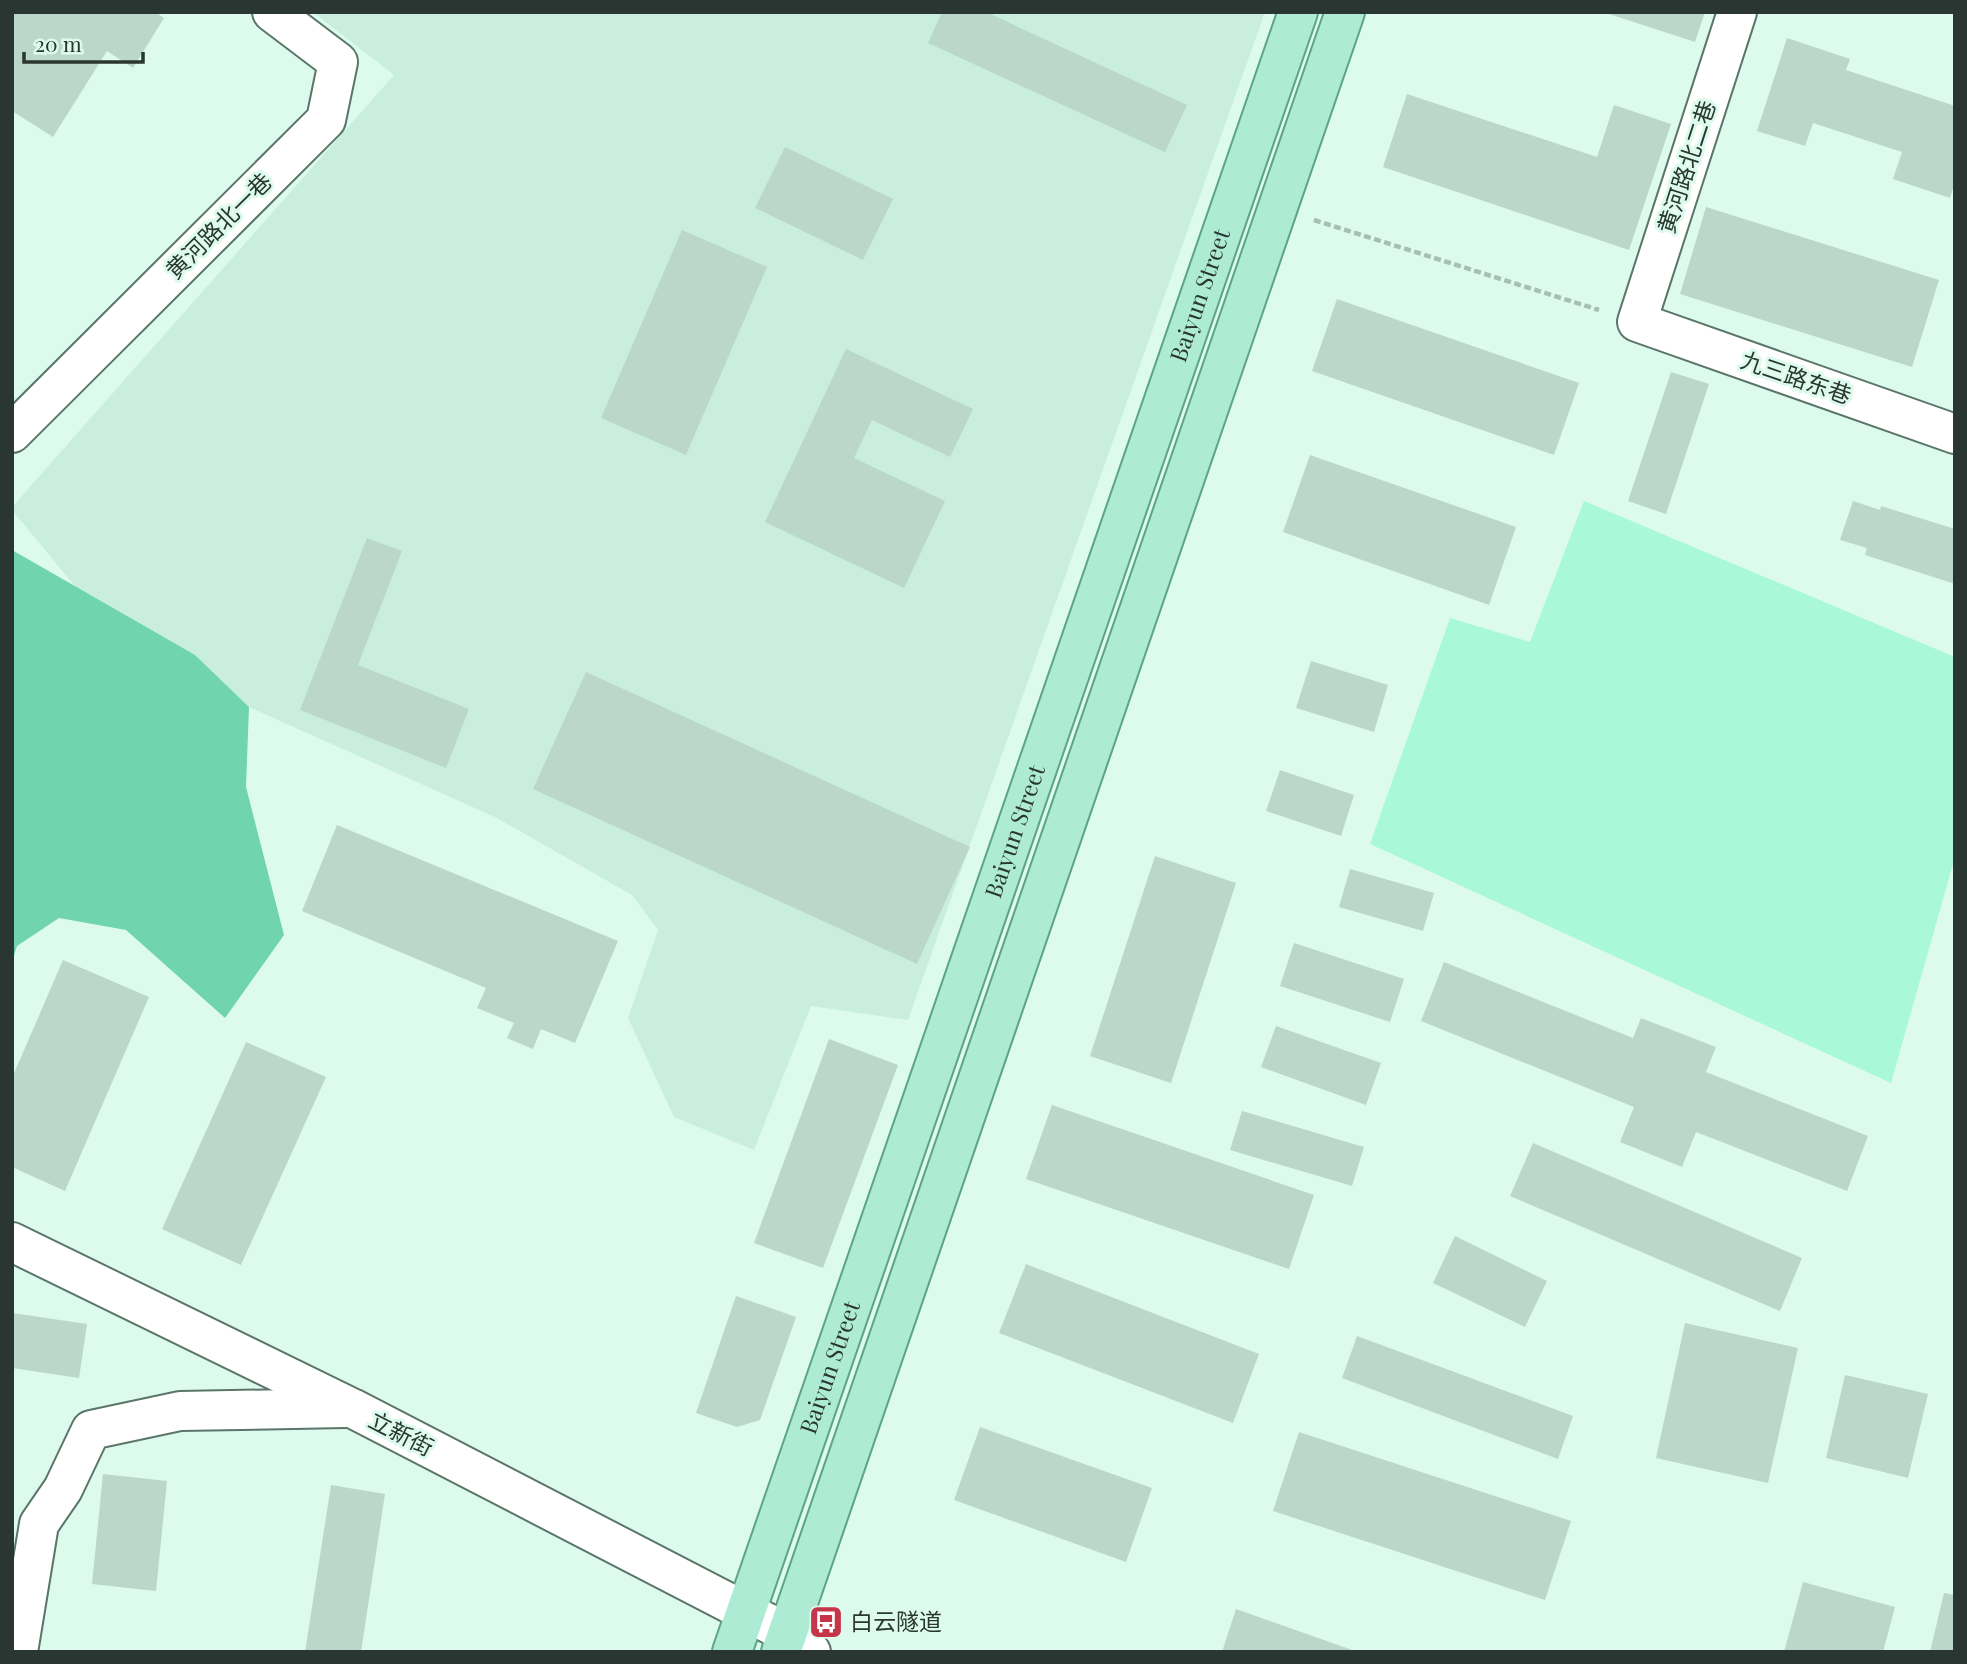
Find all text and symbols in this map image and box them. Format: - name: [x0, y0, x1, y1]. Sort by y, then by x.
- scale bar: [24, 21, 144, 65]
- text: 20 m: [35, 29, 82, 57]
- street label: 黄河路北二巷: [1650, 96, 1722, 237]
- street label: 黄河路北一巷: [158, 165, 278, 285]
- street label: Baiyun Street: [1161, 224, 1236, 366]
- street label: 九三路东巷: [1737, 343, 1856, 410]
- street label: Baiyun Street: [976, 760, 1051, 902]
- street label: Baiyun Street: [791, 1296, 866, 1438]
- street label: 立新街: [364, 1403, 439, 1462]
- bus stop icon: 白云隧道: [807, 1603, 845, 1641]
- place label: 白云隧道: [850, 1605, 942, 1636]

